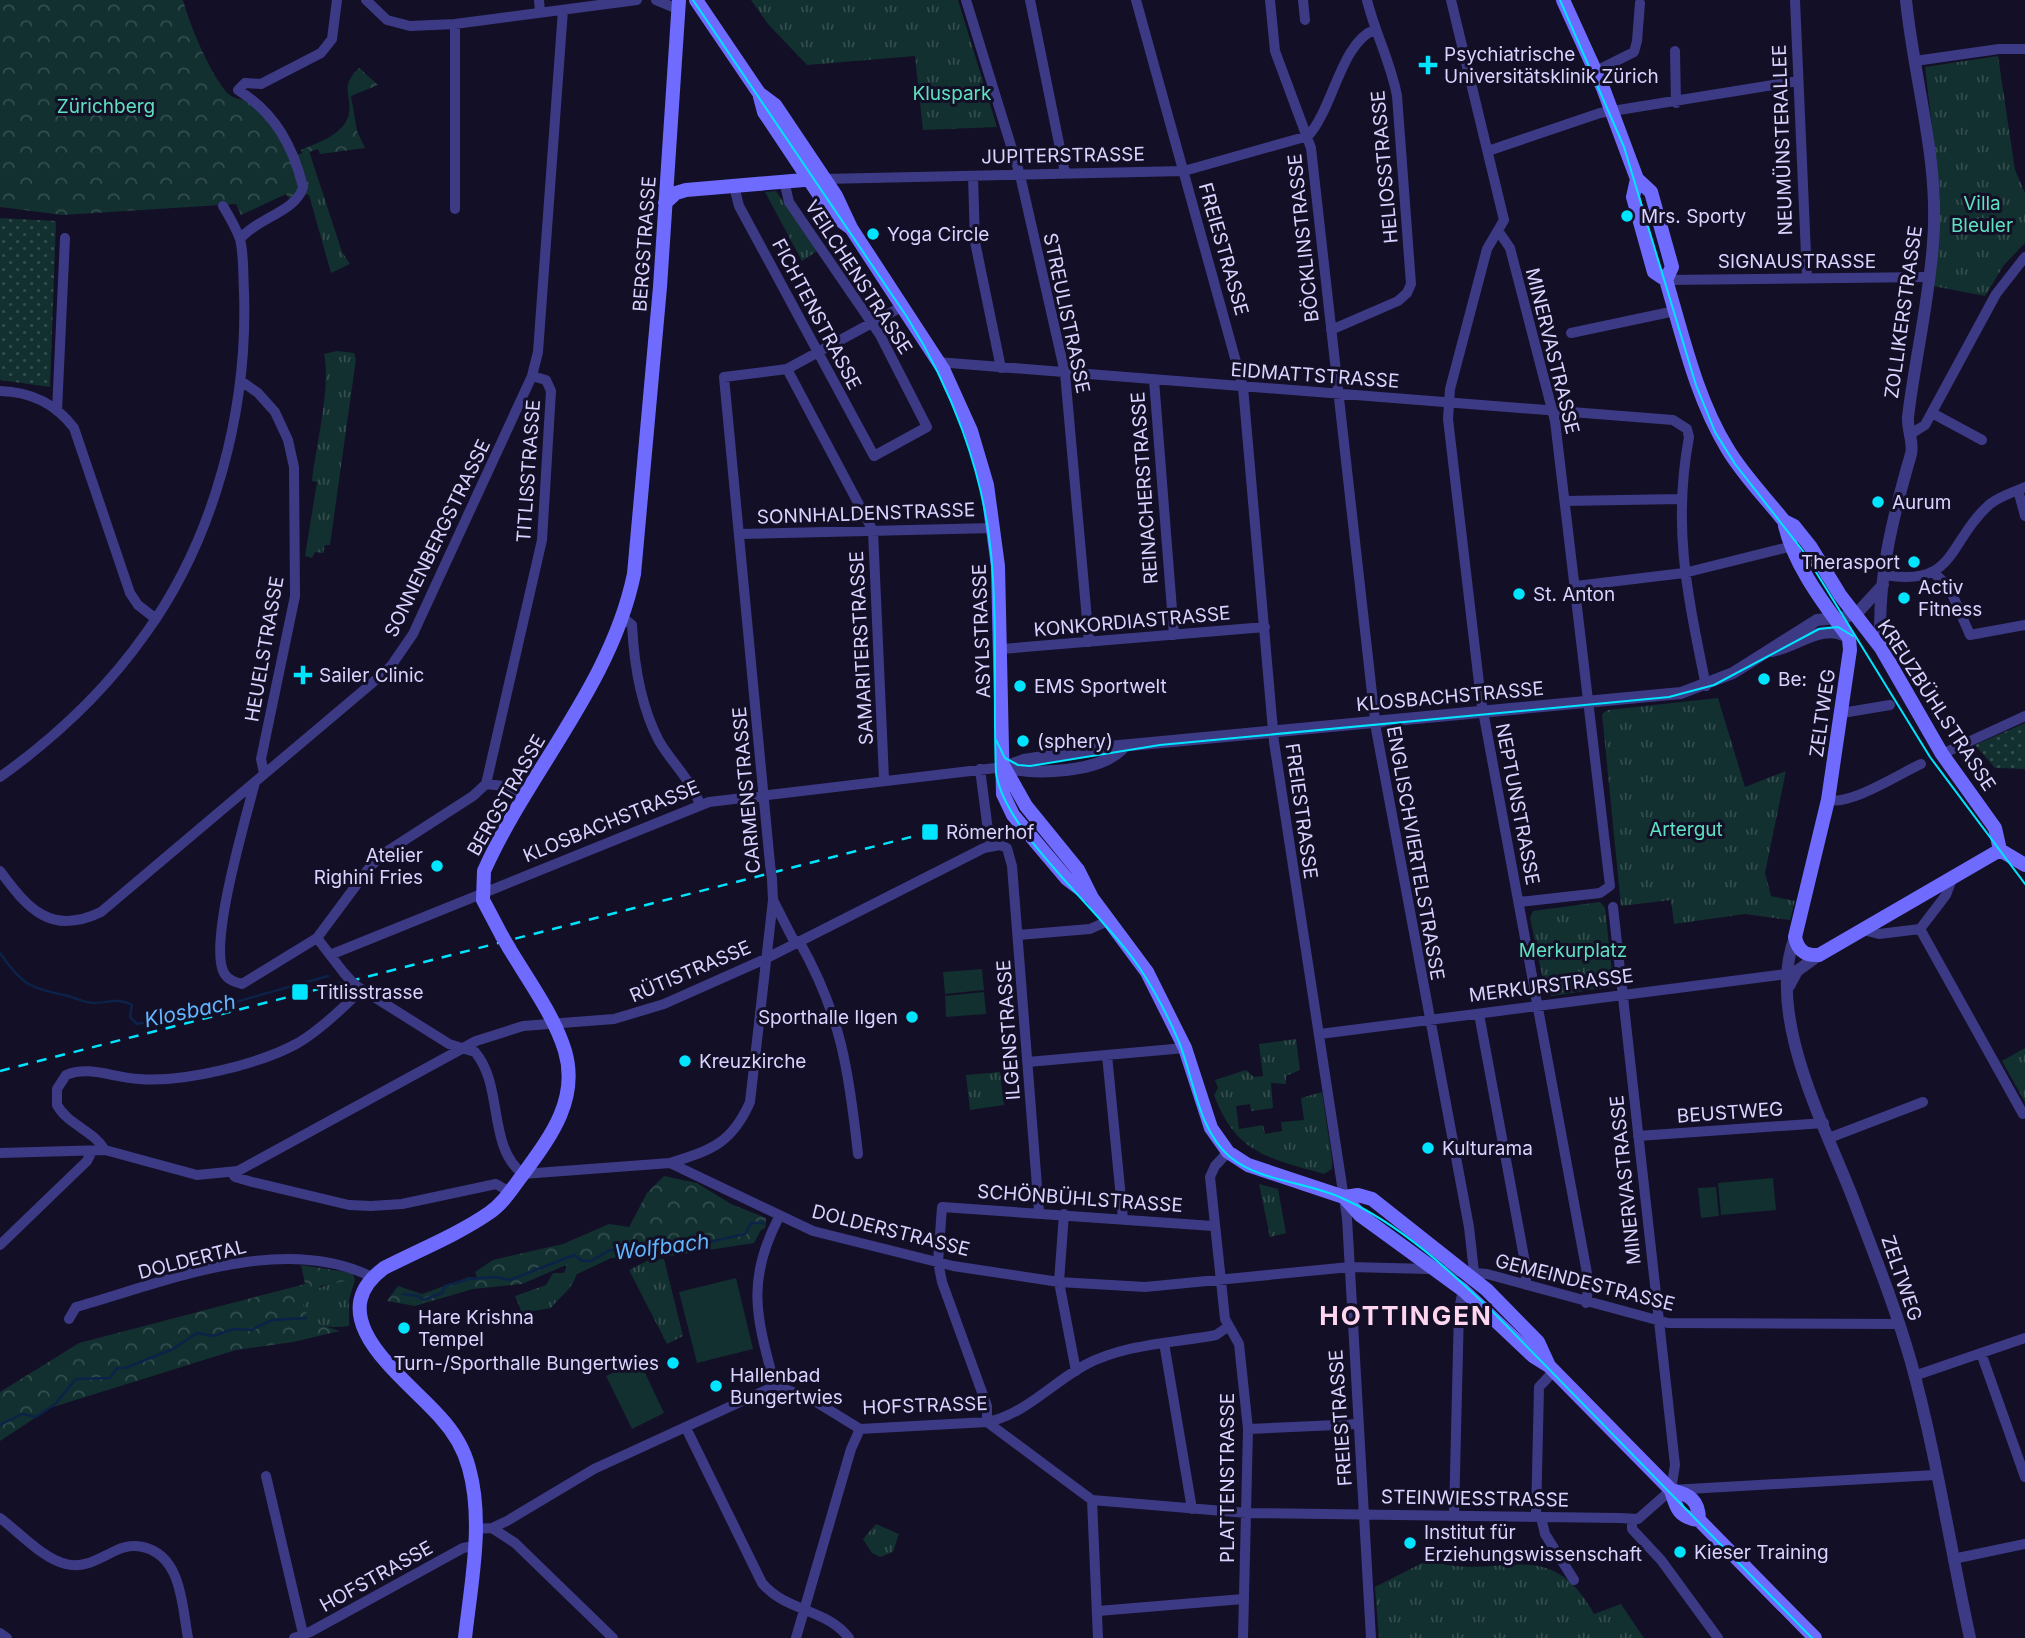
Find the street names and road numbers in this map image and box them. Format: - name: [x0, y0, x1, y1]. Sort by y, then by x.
- street label: NEUMÜNSTERALLEE: [1768, 44, 1797, 236]
- street label: HELIOSSTRASSE: [1366, 89, 1403, 245]
- street label: JUPITERSTRASSE: [981, 143, 1145, 168]
- street label: BÖCKLINSTRASSE: [1283, 153, 1324, 323]
- street label: BERGSTRASSE: [628, 175, 661, 313]
- street label: FREIESTRASSE: [1194, 180, 1253, 318]
- street label: VEILCHENSTRASSE: [800, 196, 917, 359]
- street label: ZOLLIKERSTRASSE: [1880, 224, 1927, 400]
- street label: STREULISTRASSE: [1038, 231, 1095, 396]
- street label: FICHTENSTRASSE: [767, 235, 866, 394]
- street label: SIGNAUSTRASSE: [1718, 250, 1876, 273]
- street label: MINERVASTRASSE: [1521, 266, 1584, 437]
- street label: EIDMATTSTRASSE: [1230, 358, 1400, 393]
- street label: REINACHERSTRASSE: [1126, 391, 1163, 585]
- street label: TITLISSTRASSE: [512, 399, 545, 543]
- street label: SONNENBERGSTRASSE: [380, 436, 495, 641]
- street label: SONNHALDENSTRASSE: [756, 498, 976, 529]
- street label: SAMARITERSTRASSE: [845, 550, 878, 746]
- street label: ASYLSTRASSE: [968, 563, 995, 699]
- street label: HEUELSTRASSE: [240, 574, 289, 724]
- street label: KONKORDIASTRASSE: [1033, 601, 1231, 642]
- street label: KREUZBÜHLSTRASSE: [1873, 615, 2001, 795]
- street label: ZELTWEG: [1805, 667, 1840, 759]
- street label: KLOSBACHSTRASSE: [1355, 677, 1545, 716]
- street label: CARMENSTRASSE: [728, 706, 765, 874]
- street label: NEPTUNSTRASSE: [1491, 721, 1544, 887]
- street label: ENGLISCHVIERTELSTRASSE: [1382, 724, 1449, 982]
- street label: BERGSTRASSE: [463, 731, 550, 860]
- street label: FREIESTRASSE: [1281, 742, 1322, 880]
- street label: KLOSBACHSTRASSE: [520, 776, 703, 867]
- street label: RÜTISTRASSE: [626, 936, 754, 1007]
- street label: ILGENSTRASSE: [992, 959, 1025, 1101]
- street label: MERKURSTRASSE: [1468, 964, 1635, 1007]
- street label: MINERVASTRASSE: [1605, 1094, 1646, 1266]
- street label: BEUSTWEG: [1676, 1097, 1784, 1128]
- street label: SCHÖNBÜHLSTRASSE: [976, 1180, 1184, 1217]
- street label: DOLDERSTRASSE: [810, 1200, 972, 1261]
- street label: ZELTWEG: [1876, 1232, 1927, 1324]
- street label: DOLDERTAL: [136, 1235, 249, 1284]
- street label: GEMEINDESTRASSE: [1493, 1249, 1677, 1316]
- street label: FREIESTRASSE: [1324, 1349, 1357, 1487]
- street label: HOFSTRASSE: [862, 1392, 988, 1419]
- street label: PLATTENSTRASSE: [1216, 1393, 1239, 1563]
- street label: STEINWIESSTRASSE: [1381, 1485, 1569, 1512]
- street label: HOFSTRASSE: [316, 1536, 437, 1617]

